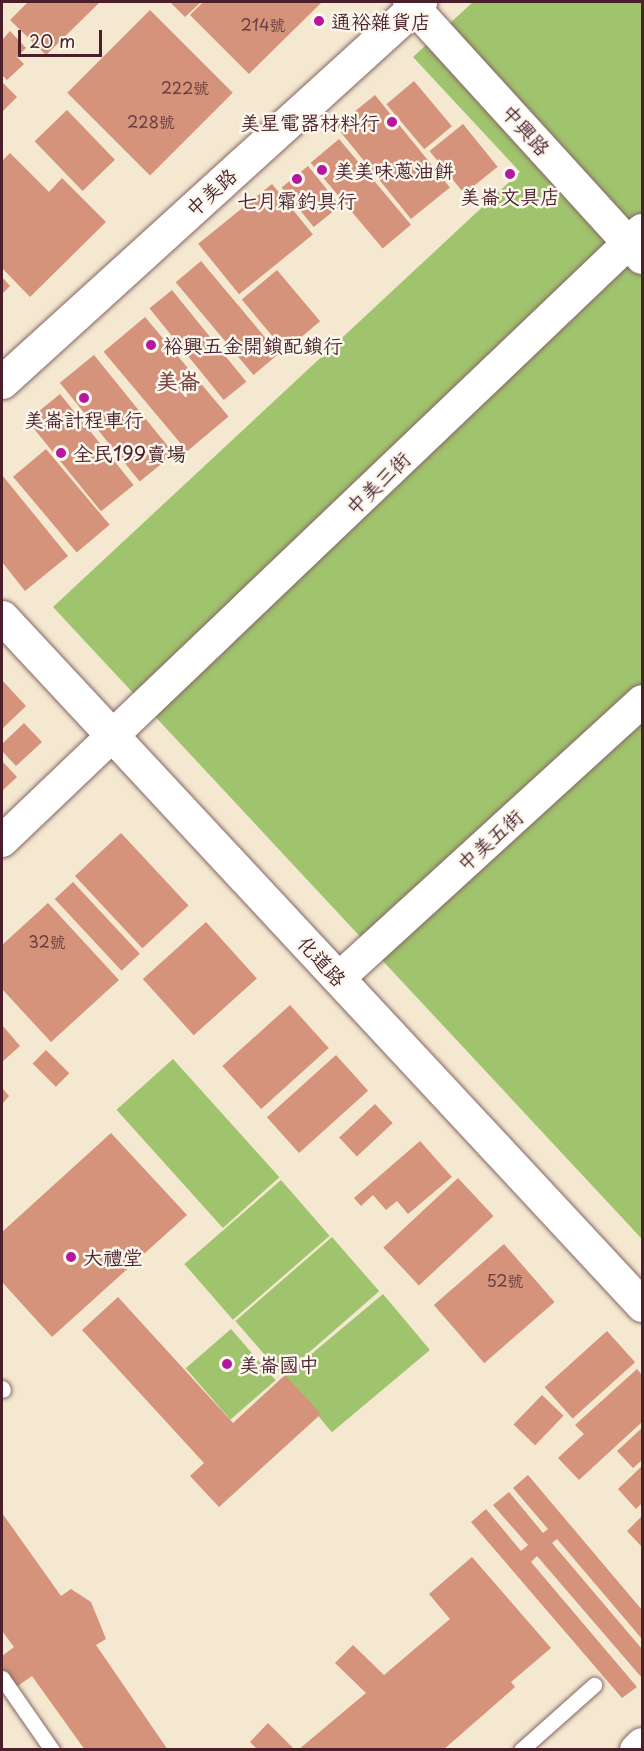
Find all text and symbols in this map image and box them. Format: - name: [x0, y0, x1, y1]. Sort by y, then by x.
- place label: 通裕雜貨店: [331, 9, 431, 33]
- house number: 214號: [240, 14, 286, 34]
- marker: 通裕雜貨店: [312, 14, 326, 28]
- scale bar: [21, 18, 105, 56]
- text: 20 m: [29, 27, 75, 54]
- house number: 222號: [161, 77, 209, 97]
- street label: 中興路: [497, 100, 555, 160]
- place label: 美星電器材料行: [240, 110, 380, 134]
- house number: 228號: [127, 111, 175, 131]
- marker: 美星電器材料行: [385, 115, 399, 129]
- place label: 美美味蔥油餅: [334, 158, 454, 182]
- street label: 中美路: [181, 163, 241, 221]
- marker: 美美味蔥油餅: [315, 163, 329, 177]
- marker: 美崙文具店: [503, 167, 517, 181]
- marker: 七月霜釣具行: [290, 172, 304, 186]
- place label: 美崙文具店: [460, 184, 560, 208]
- place label: 七月霜釣具行: [237, 188, 357, 212]
- place label: 裕興五金開鎖配鎖行: [163, 333, 343, 357]
- marker: 裕興五金開鎖配鎖行: [144, 338, 158, 352]
- district label: 美崙: [156, 367, 200, 393]
- marker: 美崙計程車行: [77, 391, 91, 405]
- place label: 美崙計程車行: [24, 407, 144, 431]
- place label: 全民199賣場: [73, 441, 186, 465]
- marker: 全民199賣場: [54, 446, 68, 460]
- street label: 中美三街: [341, 447, 415, 519]
- street label: 中美五街: [452, 804, 528, 876]
- house number: 32號: [28, 931, 66, 951]
- street label: 化道路: [293, 931, 351, 991]
- place label: 大禮堂: [83, 1245, 143, 1269]
- marker: 大禮堂: [64, 1250, 78, 1264]
- house number: 52號: [486, 1270, 524, 1290]
- place label: 美崙國中: [239, 1352, 319, 1376]
- marker: 美崙國中: [220, 1357, 234, 1371]

